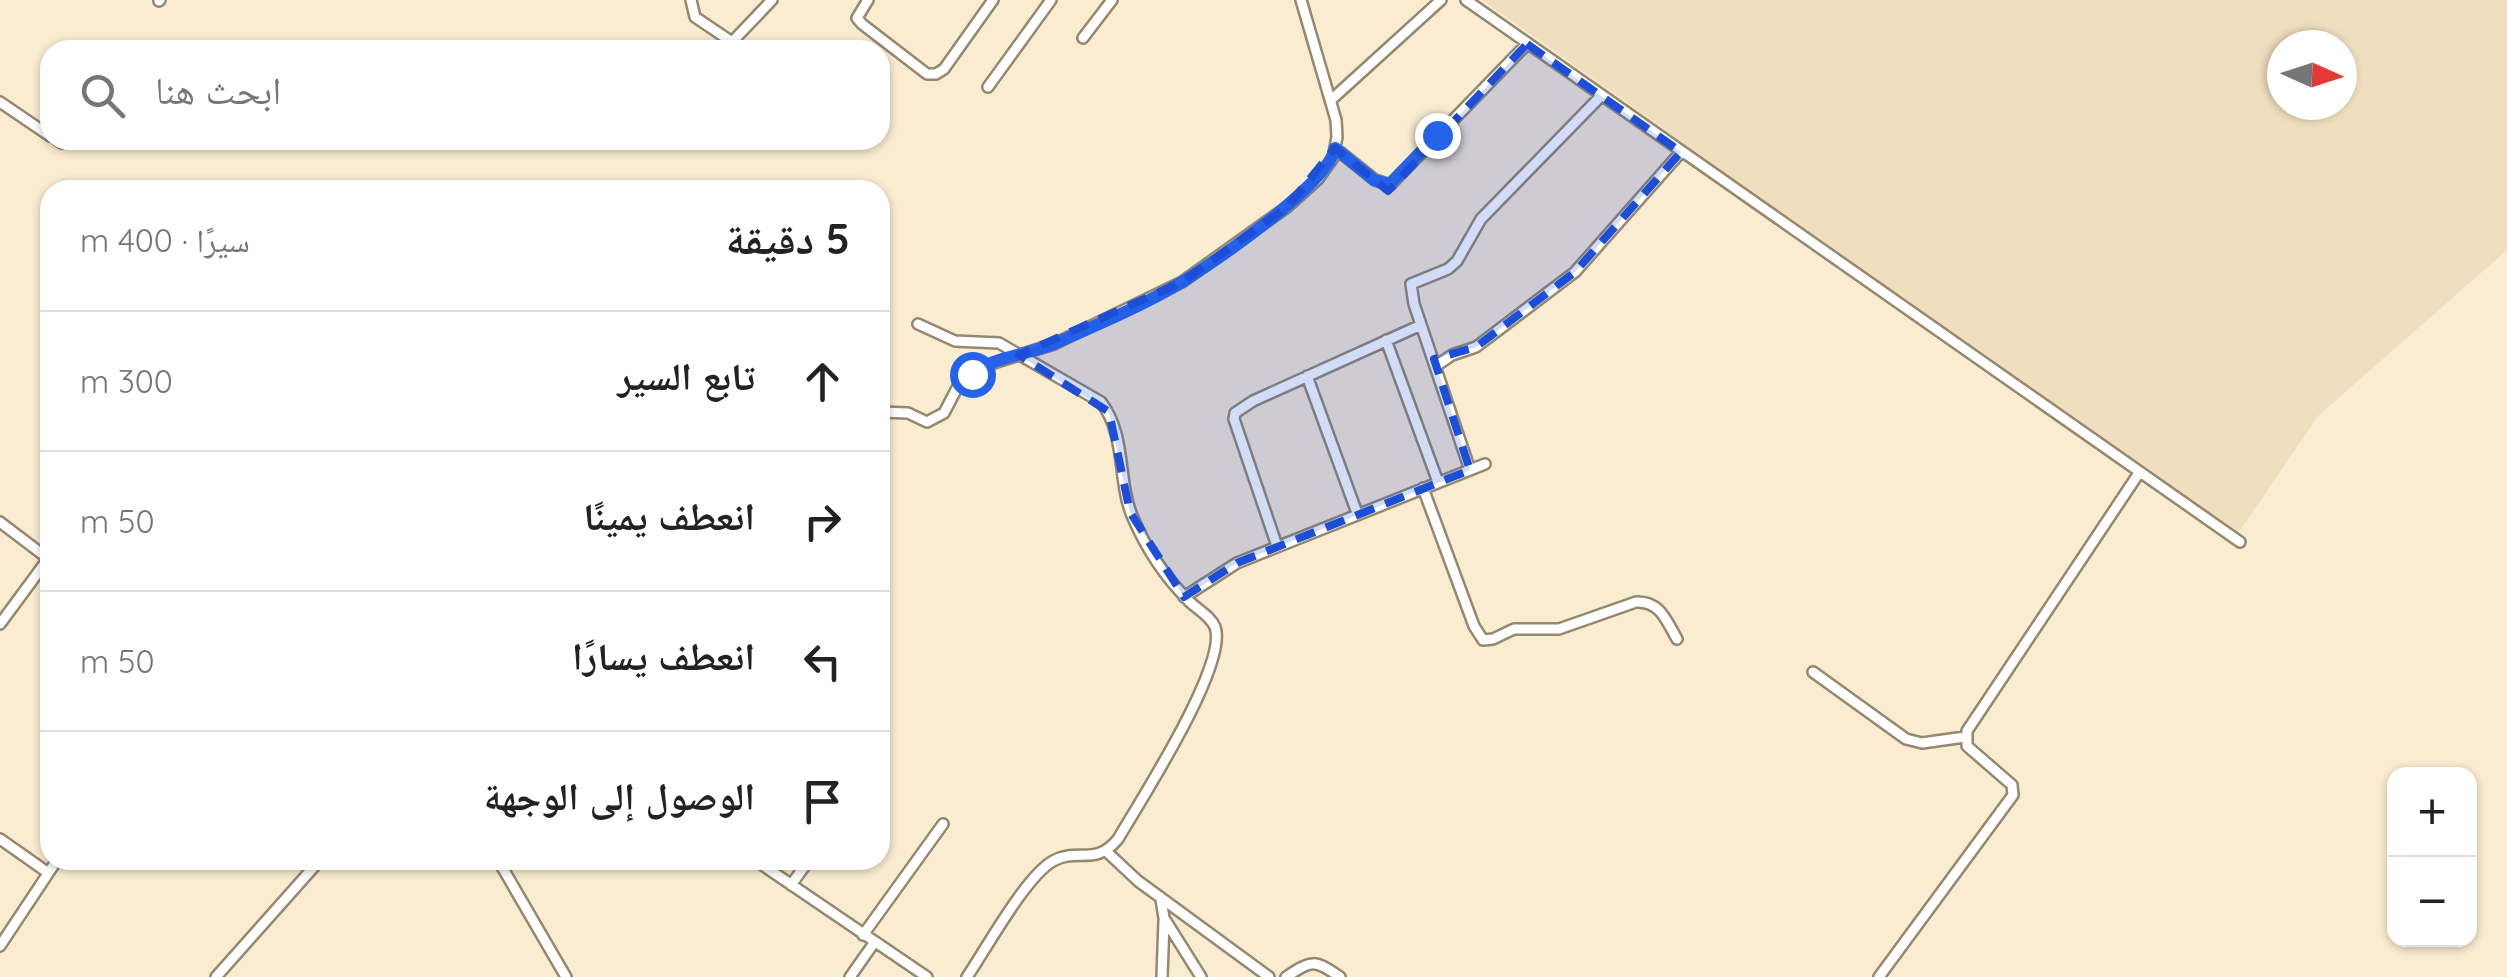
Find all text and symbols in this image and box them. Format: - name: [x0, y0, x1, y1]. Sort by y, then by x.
- north arrow: [2267, 30, 2357, 120]
- search box: [40, 40, 890, 150]
- text: ابحث هنا: [155, 66, 281, 114]
- icon: search: [75, 68, 130, 123]
- route end: [1415, 113, 1461, 159]
- text: 5 دقيقة: [726, 212, 850, 265]
- text: سيرًا · 400 m: [80, 220, 250, 260]
- text: تابع السير: [618, 352, 755, 400]
- route start: [950, 352, 996, 398]
- icon: ahead: [795, 354, 850, 409]
- text: 300 m: [80, 361, 173, 401]
- text: انعطف يمينًا: [583, 492, 755, 540]
- icon: right: [795, 494, 850, 549]
- text: 50 m: [80, 501, 154, 541]
- text: انعطف يسارًا: [572, 632, 755, 680]
- icon: left: [795, 634, 850, 689]
- text: 50 m: [80, 641, 154, 681]
- map controls: [2387, 767, 2477, 947]
- button: +: [2387, 767, 2477, 857]
- text: الوصول إلى الوجهة: [484, 772, 755, 820]
- icon: arrive: [795, 774, 850, 829]
- button: −: [2387, 857, 2477, 947]

